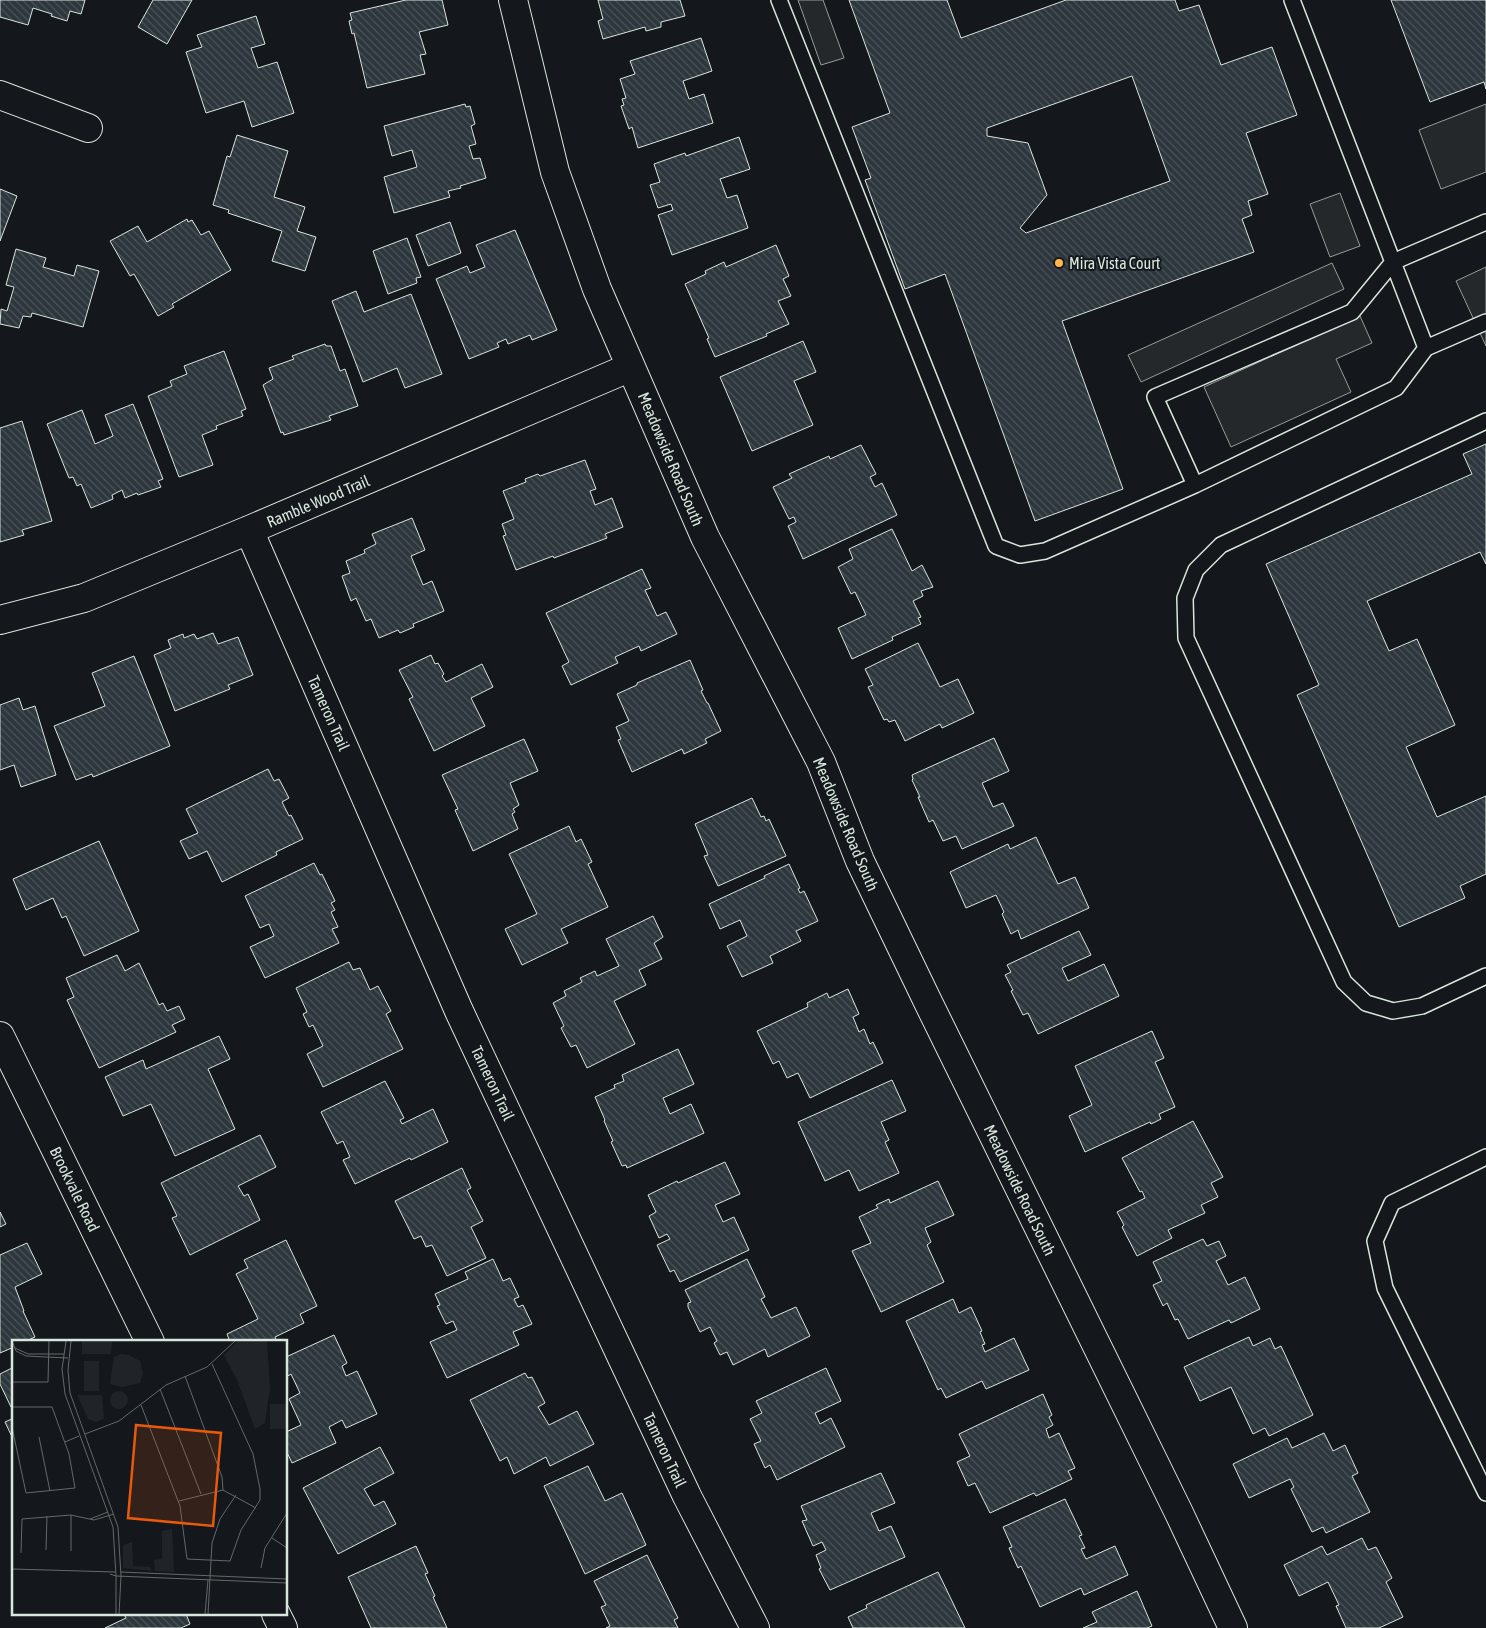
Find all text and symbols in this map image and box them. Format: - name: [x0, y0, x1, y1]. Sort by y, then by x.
- place label: Mira Vista Court: [1069, 254, 1161, 272]
- marker: Mira Vista Court: [1053, 257, 1065, 269]
- street label: Meadowside Road South: [635, 389, 707, 529]
- street label: Ramble Wood Trail: [264, 471, 373, 531]
- street label: Tameron Trail: [304, 673, 354, 754]
- street label: Meadowside Road South: [810, 754, 882, 894]
- street label: Tameron Trail: [468, 1043, 518, 1124]
- street label: Meadowside Road South: [980, 1122, 1060, 1258]
- street label: Brookvale Road: [47, 1144, 103, 1234]
- inset map: [12, 1340, 288, 1616]
- street label: Tameron Trail: [640, 1410, 690, 1491]

